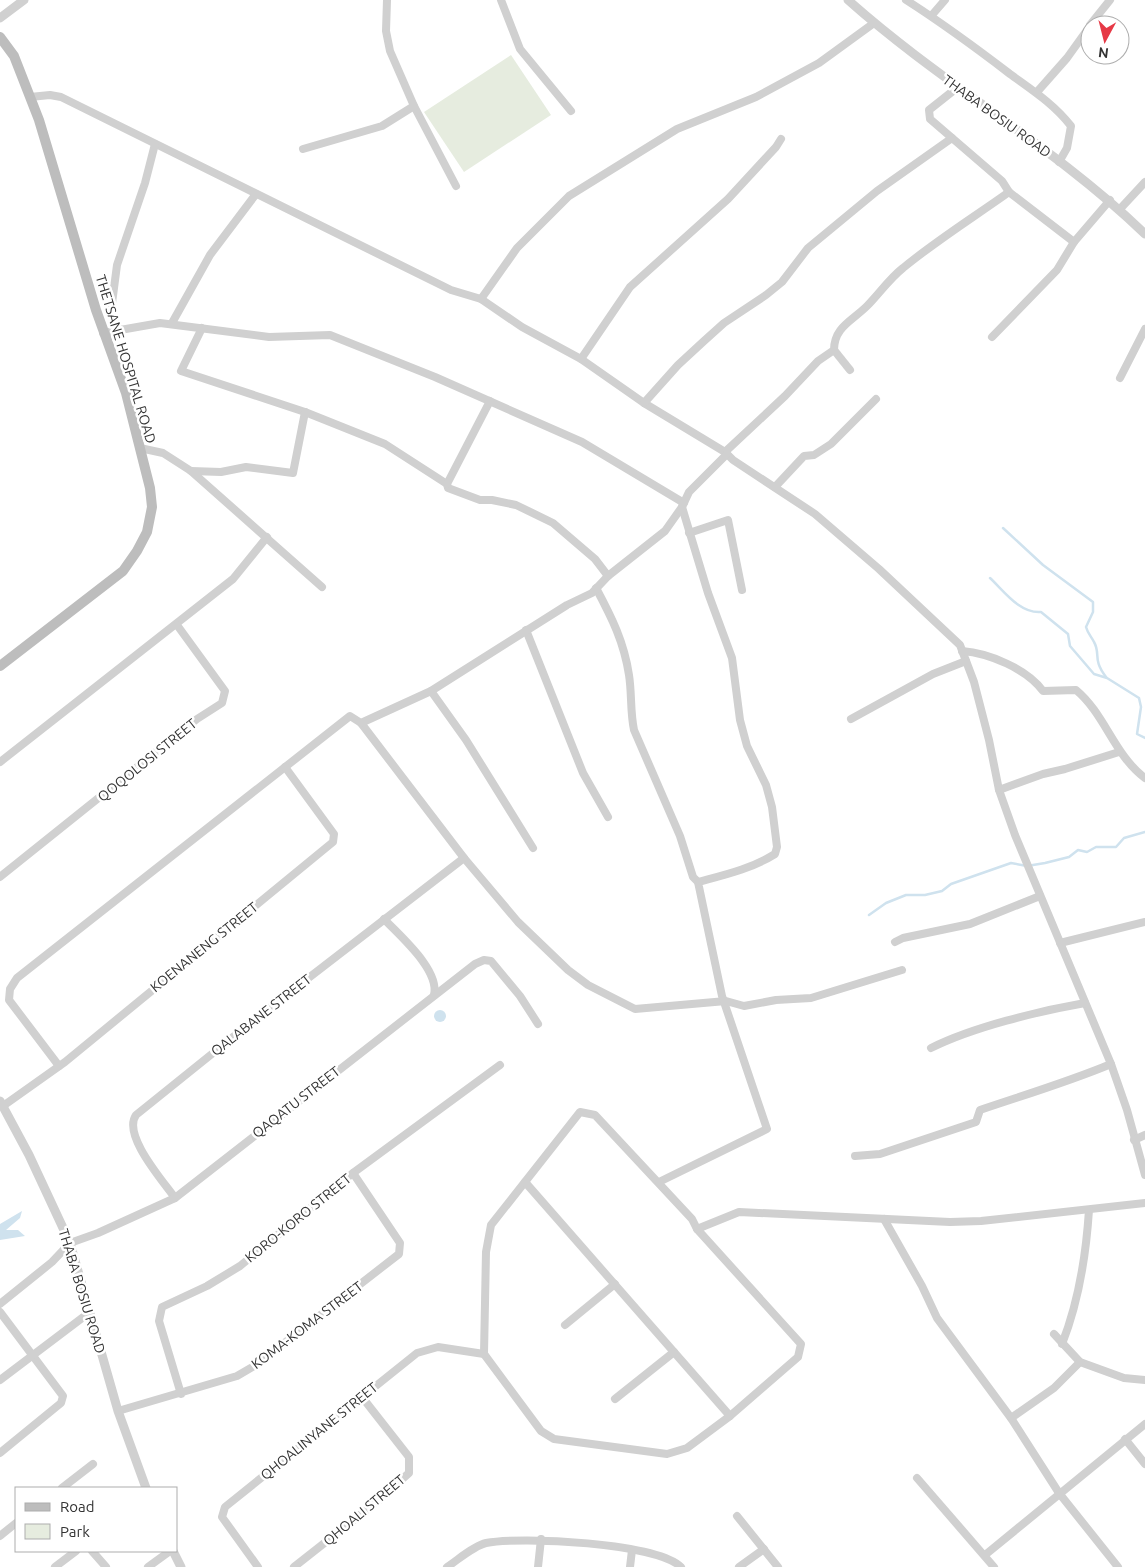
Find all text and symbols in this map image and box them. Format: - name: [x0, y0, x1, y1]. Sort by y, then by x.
- north arrow: [1080, 15, 1130, 65]
- text: N: [1097, 44, 1110, 61]
- street label: THABA BOSIU ROAD: [940, 71, 1054, 161]
- street label: THETSANE HOSPITAL ROAD: [93, 273, 159, 445]
- street label: QOQOLOSI STREET: [94, 715, 200, 805]
- street label: KOENANENG STREET: [147, 899, 261, 995]
- street label: QALABANE STREET: [208, 971, 314, 1059]
- street label: QAQATU STREET: [249, 1063, 343, 1141]
- street label: KORO-KORO STREET: [242, 1170, 354, 1266]
- street label: THABA BOSIU ROAD: [55, 1227, 109, 1355]
- street label: KOMA-KOMA STREET: [248, 1278, 366, 1372]
- street label: QHOALINYANE STREET: [257, 1379, 381, 1483]
- street label: QHOALI STREET: [320, 1471, 408, 1549]
- legend: [15, 1487, 178, 1552]
- text: Road: [60, 1498, 95, 1515]
- text: Park: [60, 1523, 90, 1540]

